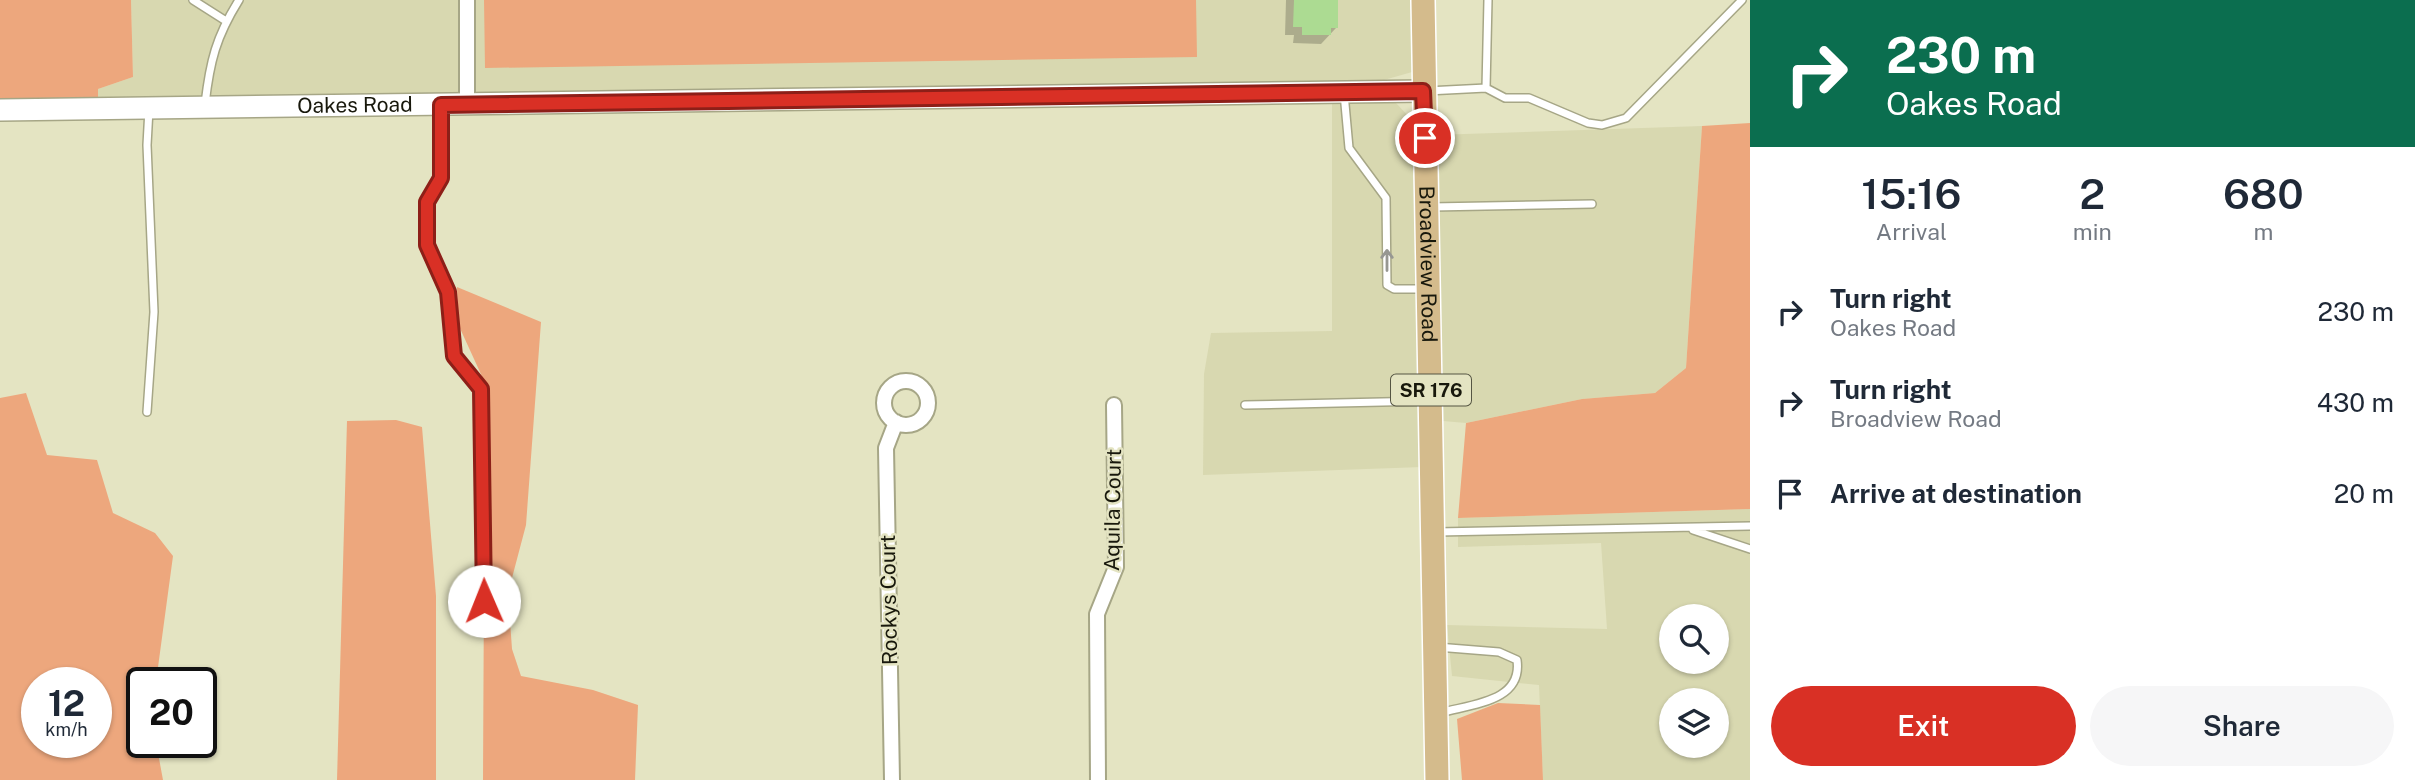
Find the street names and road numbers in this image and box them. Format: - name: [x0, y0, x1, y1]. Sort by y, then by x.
- street label: Oakes Road: [297, 91, 413, 118]
- street label: Broadview Road: [1414, 185, 1442, 343]
- road number: SR 176: [1391, 374, 1471, 406]
- street label: Aquila Court: [1099, 449, 1126, 571]
- street label: Rockys Court: [875, 535, 902, 665]

